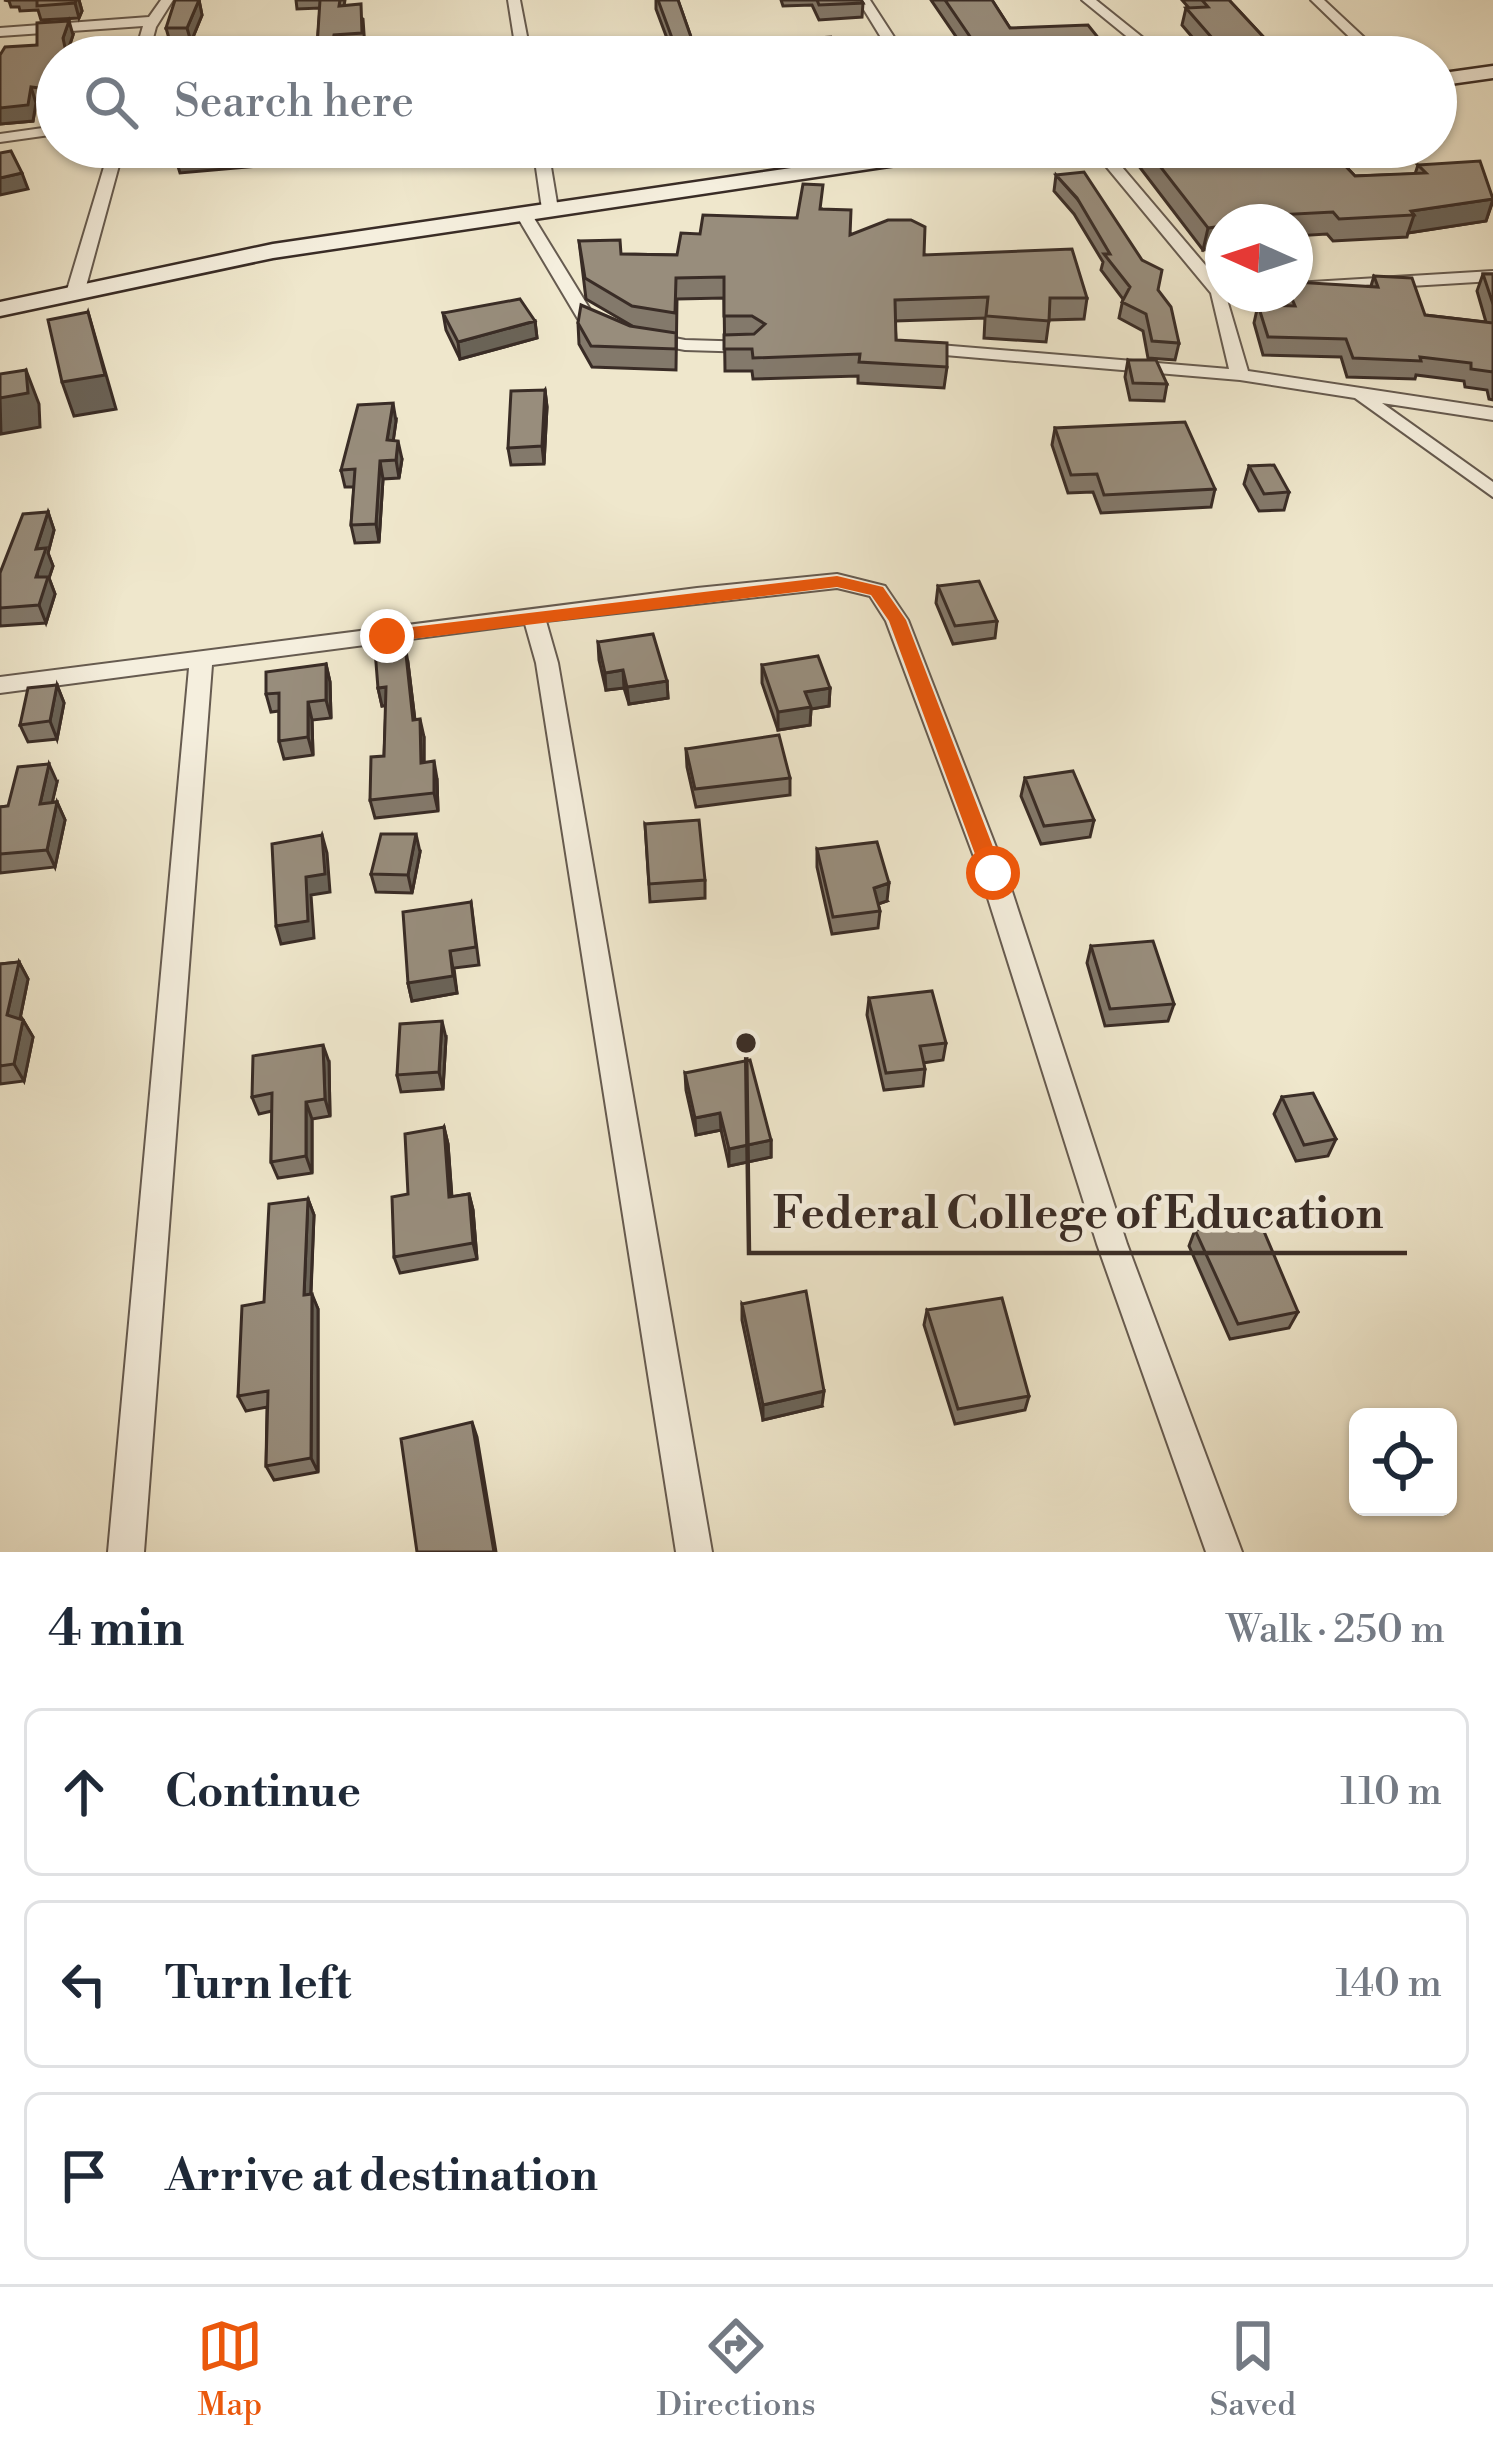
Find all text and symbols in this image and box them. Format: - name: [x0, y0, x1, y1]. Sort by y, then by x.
- search box: [36, 36, 1457, 168]
- icon: search: [78, 69, 144, 135]
- text: Search here: [174, 74, 414, 131]
- north arrow: [1205, 204, 1313, 312]
- route end: [360, 609, 414, 663]
- route start: [966, 846, 1020, 900]
- callout: Federal College of Education: [749, 1172, 1407, 1253]
- text: Federal College of Education: [773, 1186, 1384, 1243]
- map controls: [1349, 1408, 1457, 1516]
- button: locate: [1349, 1408, 1457, 1516]
- text: 4 min: [48, 1598, 184, 1662]
- text: Walk · 250 m: [1226, 1606, 1445, 1655]
- icon: ahead: [51, 1759, 117, 1825]
- text: Continue: [165, 1764, 361, 1821]
- text: 110 m: [1340, 1768, 1442, 1817]
- icon: left: [51, 1951, 117, 2017]
- text: Turn left: [165, 1956, 351, 2013]
- text: 140 m: [1335, 1960, 1442, 2009]
- icon: arrive: [51, 2143, 117, 2209]
- text: Arrive at destination: [165, 2148, 598, 2205]
- tab: Map: [197, 2313, 263, 2426]
- tab: Directions: [657, 2313, 816, 2426]
- tab: Saved: [1209, 2313, 1296, 2426]

